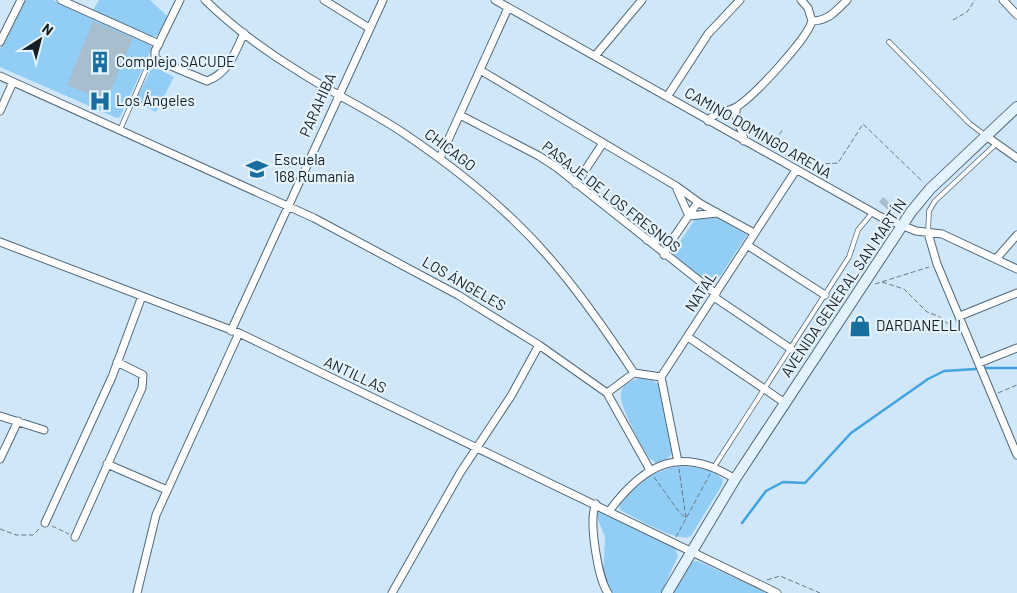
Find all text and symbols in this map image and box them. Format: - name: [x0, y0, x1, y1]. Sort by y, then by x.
- north arrow: [15, 15, 65, 65]
- text: N: [39, 19, 57, 39]
- building icon: Complejo SACUDE: [87, 49, 113, 75]
- place label: Complejo SACUDE: [116, 52, 235, 70]
- street label: PARAHIBA: [295, 70, 339, 139]
- street label: CAMINO DOMINGO ARENA: [682, 83, 835, 182]
- hospital icon: Los Ángeles: [87, 88, 113, 114]
- place label: Los Ángeles: [116, 91, 195, 109]
- street label: CHICAGO: [421, 124, 480, 174]
- street label: PASAJE DE LOS FRESNOS: [539, 137, 684, 256]
- place label: Escuela 168 Rumania: [274, 150, 355, 185]
- school or university icon: Escuela 168 Rumania: [244, 156, 270, 182]
- street label: AVENIDA GENERAL SAN MARTÍN: [777, 195, 910, 380]
- street label: LOS ÁNGELES: [420, 252, 509, 314]
- street label: NATAL: [681, 268, 720, 315]
- shop icon: DARDANELLI: [847, 313, 873, 339]
- place label: DARDANELLI: [876, 316, 961, 334]
- street label: ANTILLAS: [321, 352, 389, 396]

